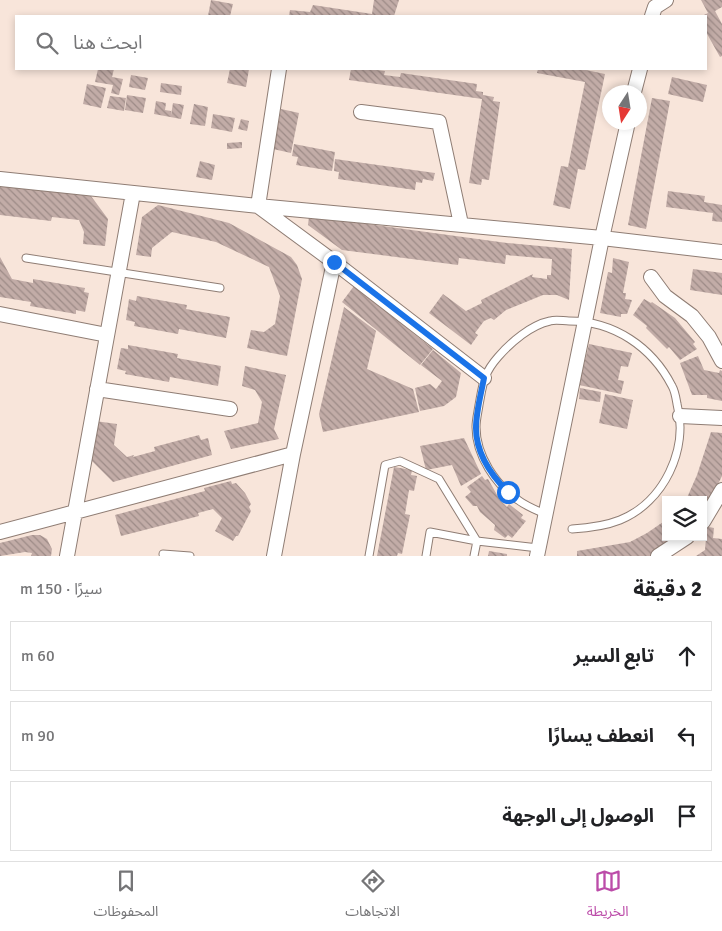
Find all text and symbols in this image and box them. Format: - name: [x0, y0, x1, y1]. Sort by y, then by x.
- search box: [15, 15, 707, 70]
- icon: search: [33, 29, 61, 57]
- text: ابحث هنا: [73, 31, 143, 55]
- north arrow: [602, 85, 647, 130]
- route end: [323, 251, 346, 274]
- route start: [497, 481, 520, 504]
- map controls: [662, 496, 707, 541]
- button: layers: [662, 496, 707, 541]
- text: 2 دقيقة: [633, 576, 702, 602]
- text: سيرًا · 150 m: [20, 579, 102, 599]
- icon: ahead: [673, 642, 701, 670]
- text: تابع السير: [574, 644, 654, 668]
- text: 60 m: [21, 646, 55, 666]
- icon: left: [673, 722, 701, 750]
- text: انعطف يسارًا: [548, 724, 654, 748]
- text: 90 m: [21, 726, 55, 746]
- icon: arrive: [673, 802, 701, 830]
- text: الوصول إلى الوجهة: [502, 804, 654, 828]
- tab: المحفوظات: [93, 867, 158, 926]
- tab: الاتجاهات: [345, 867, 400, 926]
- tab: الخريطة: [587, 867, 629, 926]

